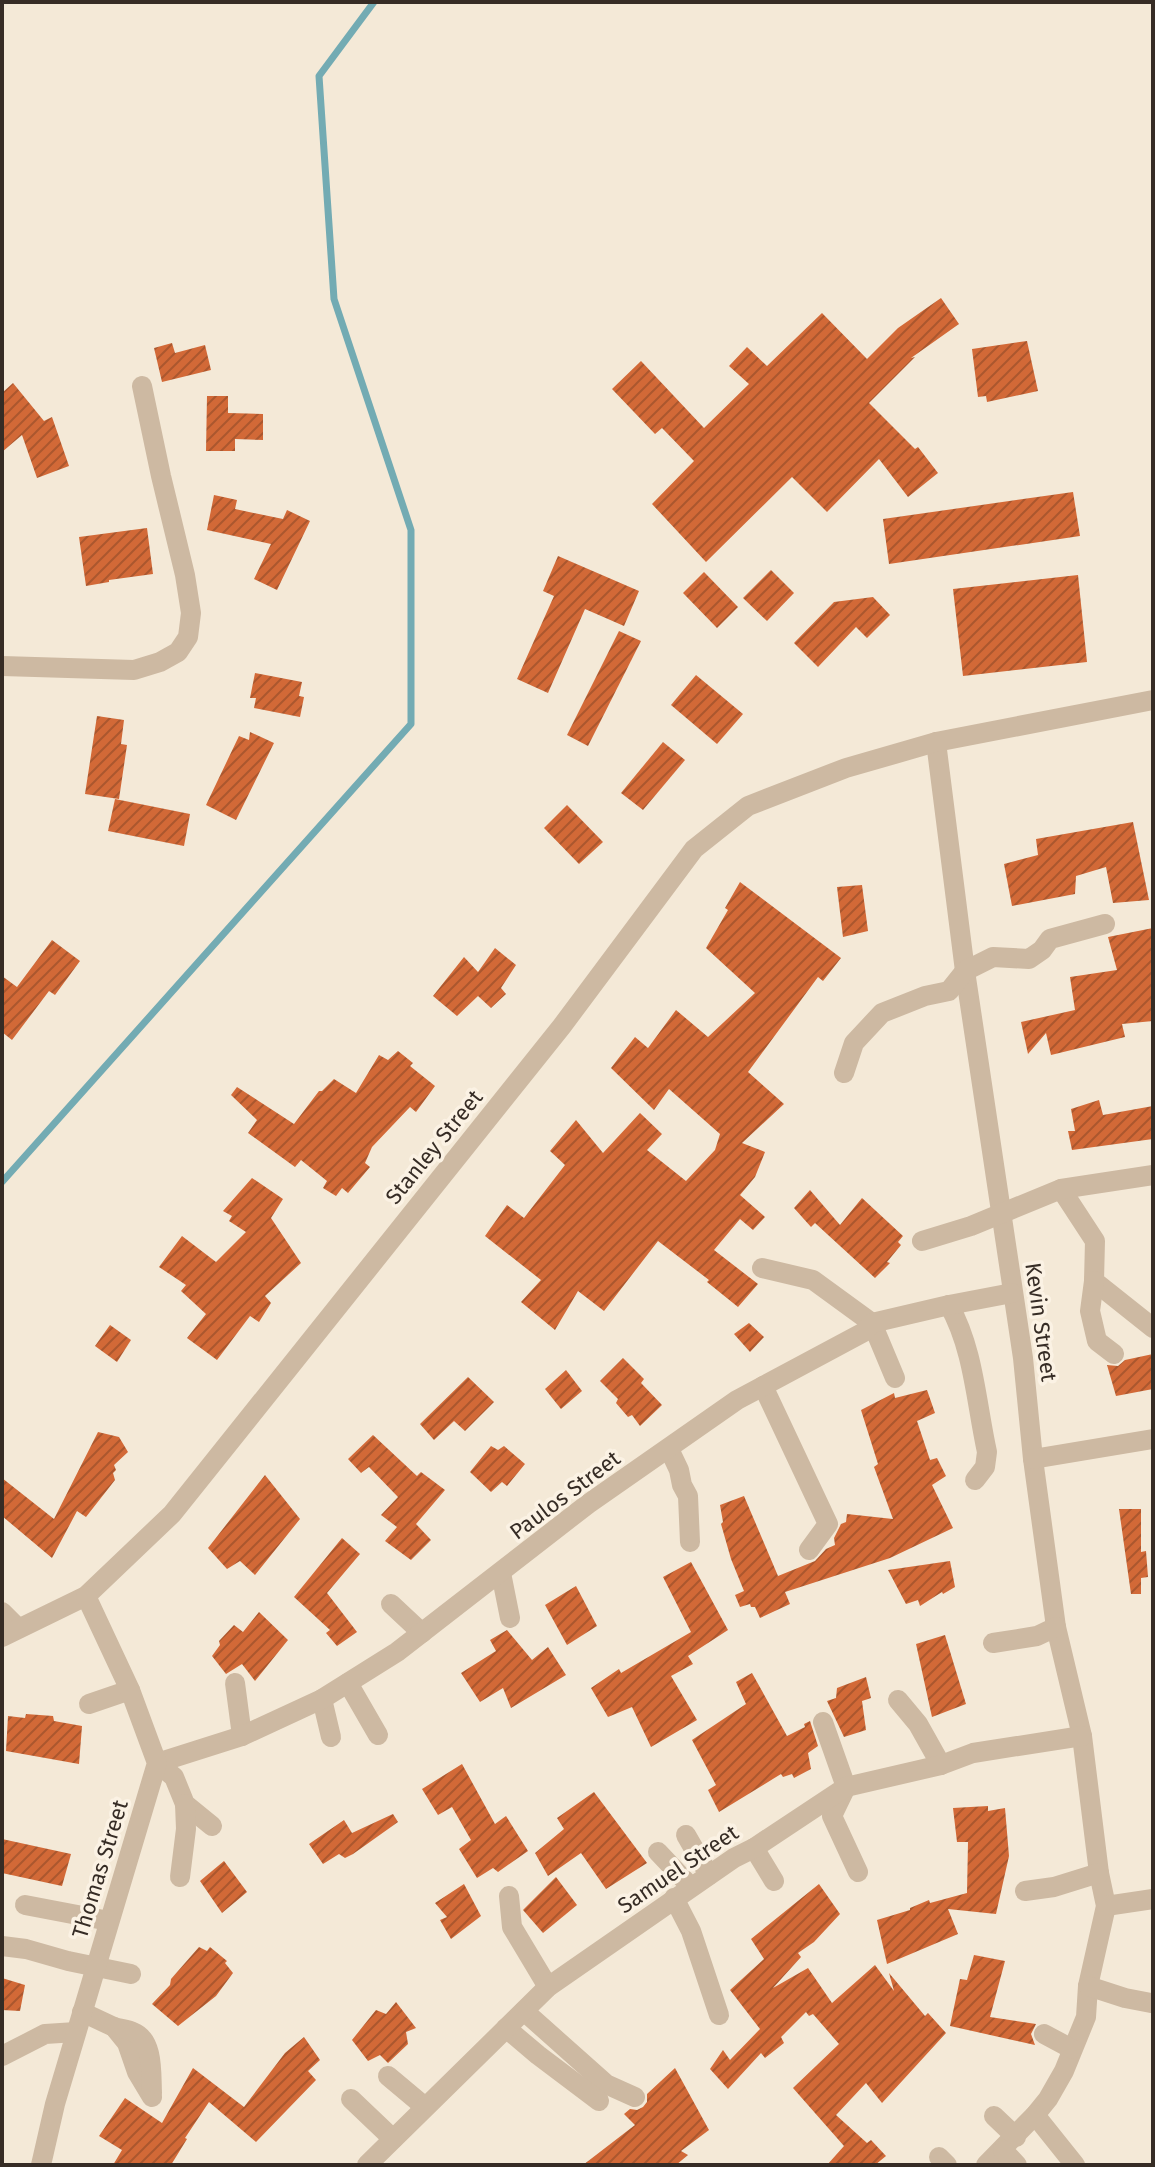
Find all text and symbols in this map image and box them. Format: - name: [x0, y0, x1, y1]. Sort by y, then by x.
- street label: Stanley Street: [380, 1084, 488, 1210]
- street label: Kevin Street: [1019, 1261, 1063, 1383]
- street label: Paulos Street: [504, 1445, 626, 1545]
- street label: Thomas Street: [66, 1796, 134, 1942]
- street label: Samuel Street: [613, 1819, 743, 1919]

